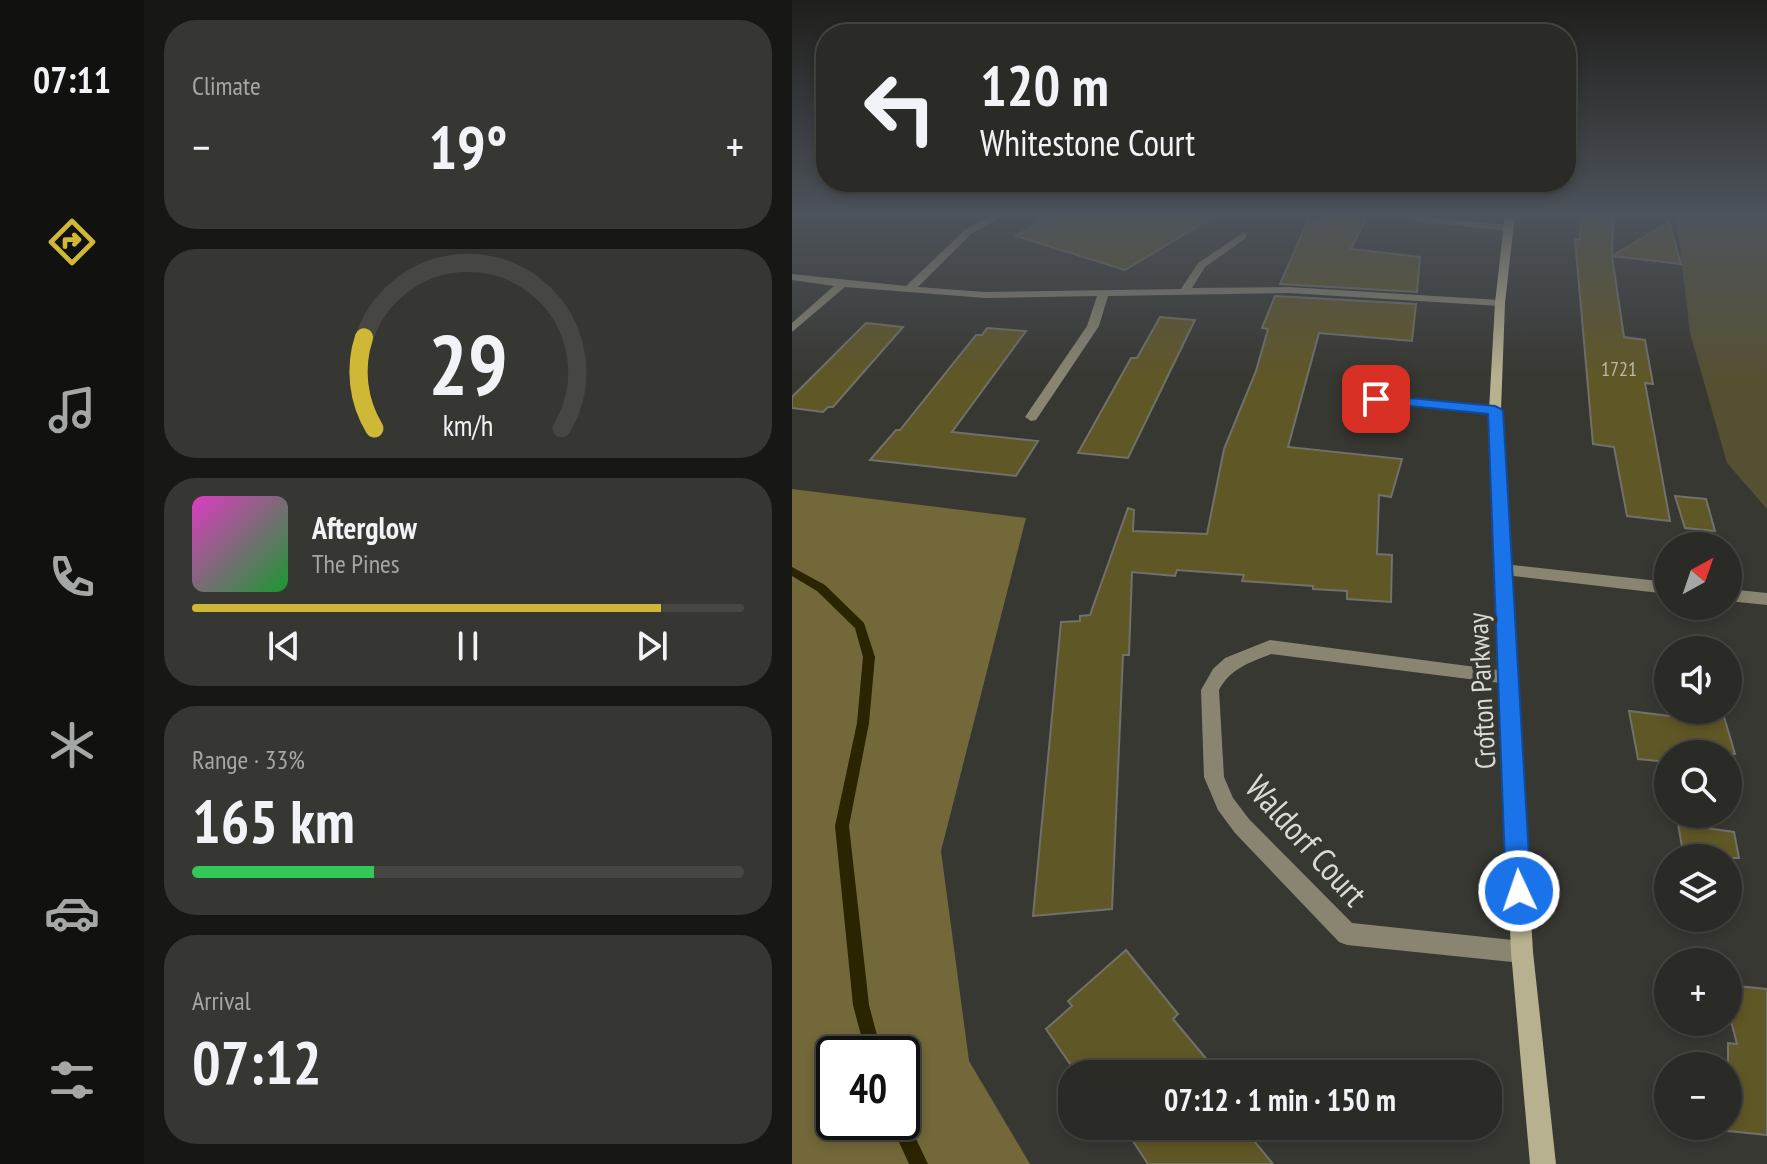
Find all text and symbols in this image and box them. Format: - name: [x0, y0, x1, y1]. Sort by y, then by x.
- text: 120 m: [980, 49, 1109, 121]
- text: 07:11: [33, 56, 111, 103]
- icon: left: [848, 56, 952, 160]
- text: Climate: [192, 69, 261, 102]
- text: 19°: [428, 108, 508, 186]
- text: −: [192, 118, 210, 175]
- text: +: [726, 118, 744, 175]
- text: Whitestone Court: [980, 119, 1195, 166]
- icon: directions: [44, 214, 100, 270]
- text: 29: [428, 310, 508, 418]
- house number: 1721: [1601, 356, 1637, 382]
- pin: [1342, 365, 1410, 433]
- icon: arrive: [1354, 377, 1398, 421]
- icon: music: [44, 382, 100, 438]
- text: km/h: [443, 407, 493, 444]
- text: Afterglow: [312, 508, 417, 547]
- north arrow: [1654, 532, 1742, 620]
- map controls: [1654, 532, 1742, 1140]
- text: The Pines: [312, 547, 400, 580]
- icon: phone: [44, 549, 100, 605]
- street label: Crofton Parkway: [1458, 611, 1504, 770]
- icon: previous: [262, 624, 306, 668]
- icon: pause: [446, 624, 490, 668]
- icon: next: [630, 624, 674, 668]
- button: sound: [1654, 636, 1742, 724]
- icon: climate: [44, 717, 100, 773]
- button: search: [1654, 740, 1742, 828]
- text: Range · 33%: [192, 743, 305, 776]
- street label: Waldorf Court: [1237, 765, 1378, 915]
- text: 165 km: [192, 782, 355, 860]
- button: layers: [1654, 844, 1742, 932]
- position arrow: [1477, 849, 1561, 933]
- icon: car: [44, 885, 100, 941]
- button: +: [1654, 948, 1742, 1036]
- text: Arrival: [192, 984, 251, 1017]
- text: 07:12: [192, 1023, 322, 1101]
- speed limit sign: 40: [816, 1036, 920, 1140]
- icon: filters: [44, 1052, 100, 1108]
- button: −: [1654, 1052, 1742, 1140]
- text: 07:12 · 1 min · 150 m: [1164, 1080, 1396, 1119]

